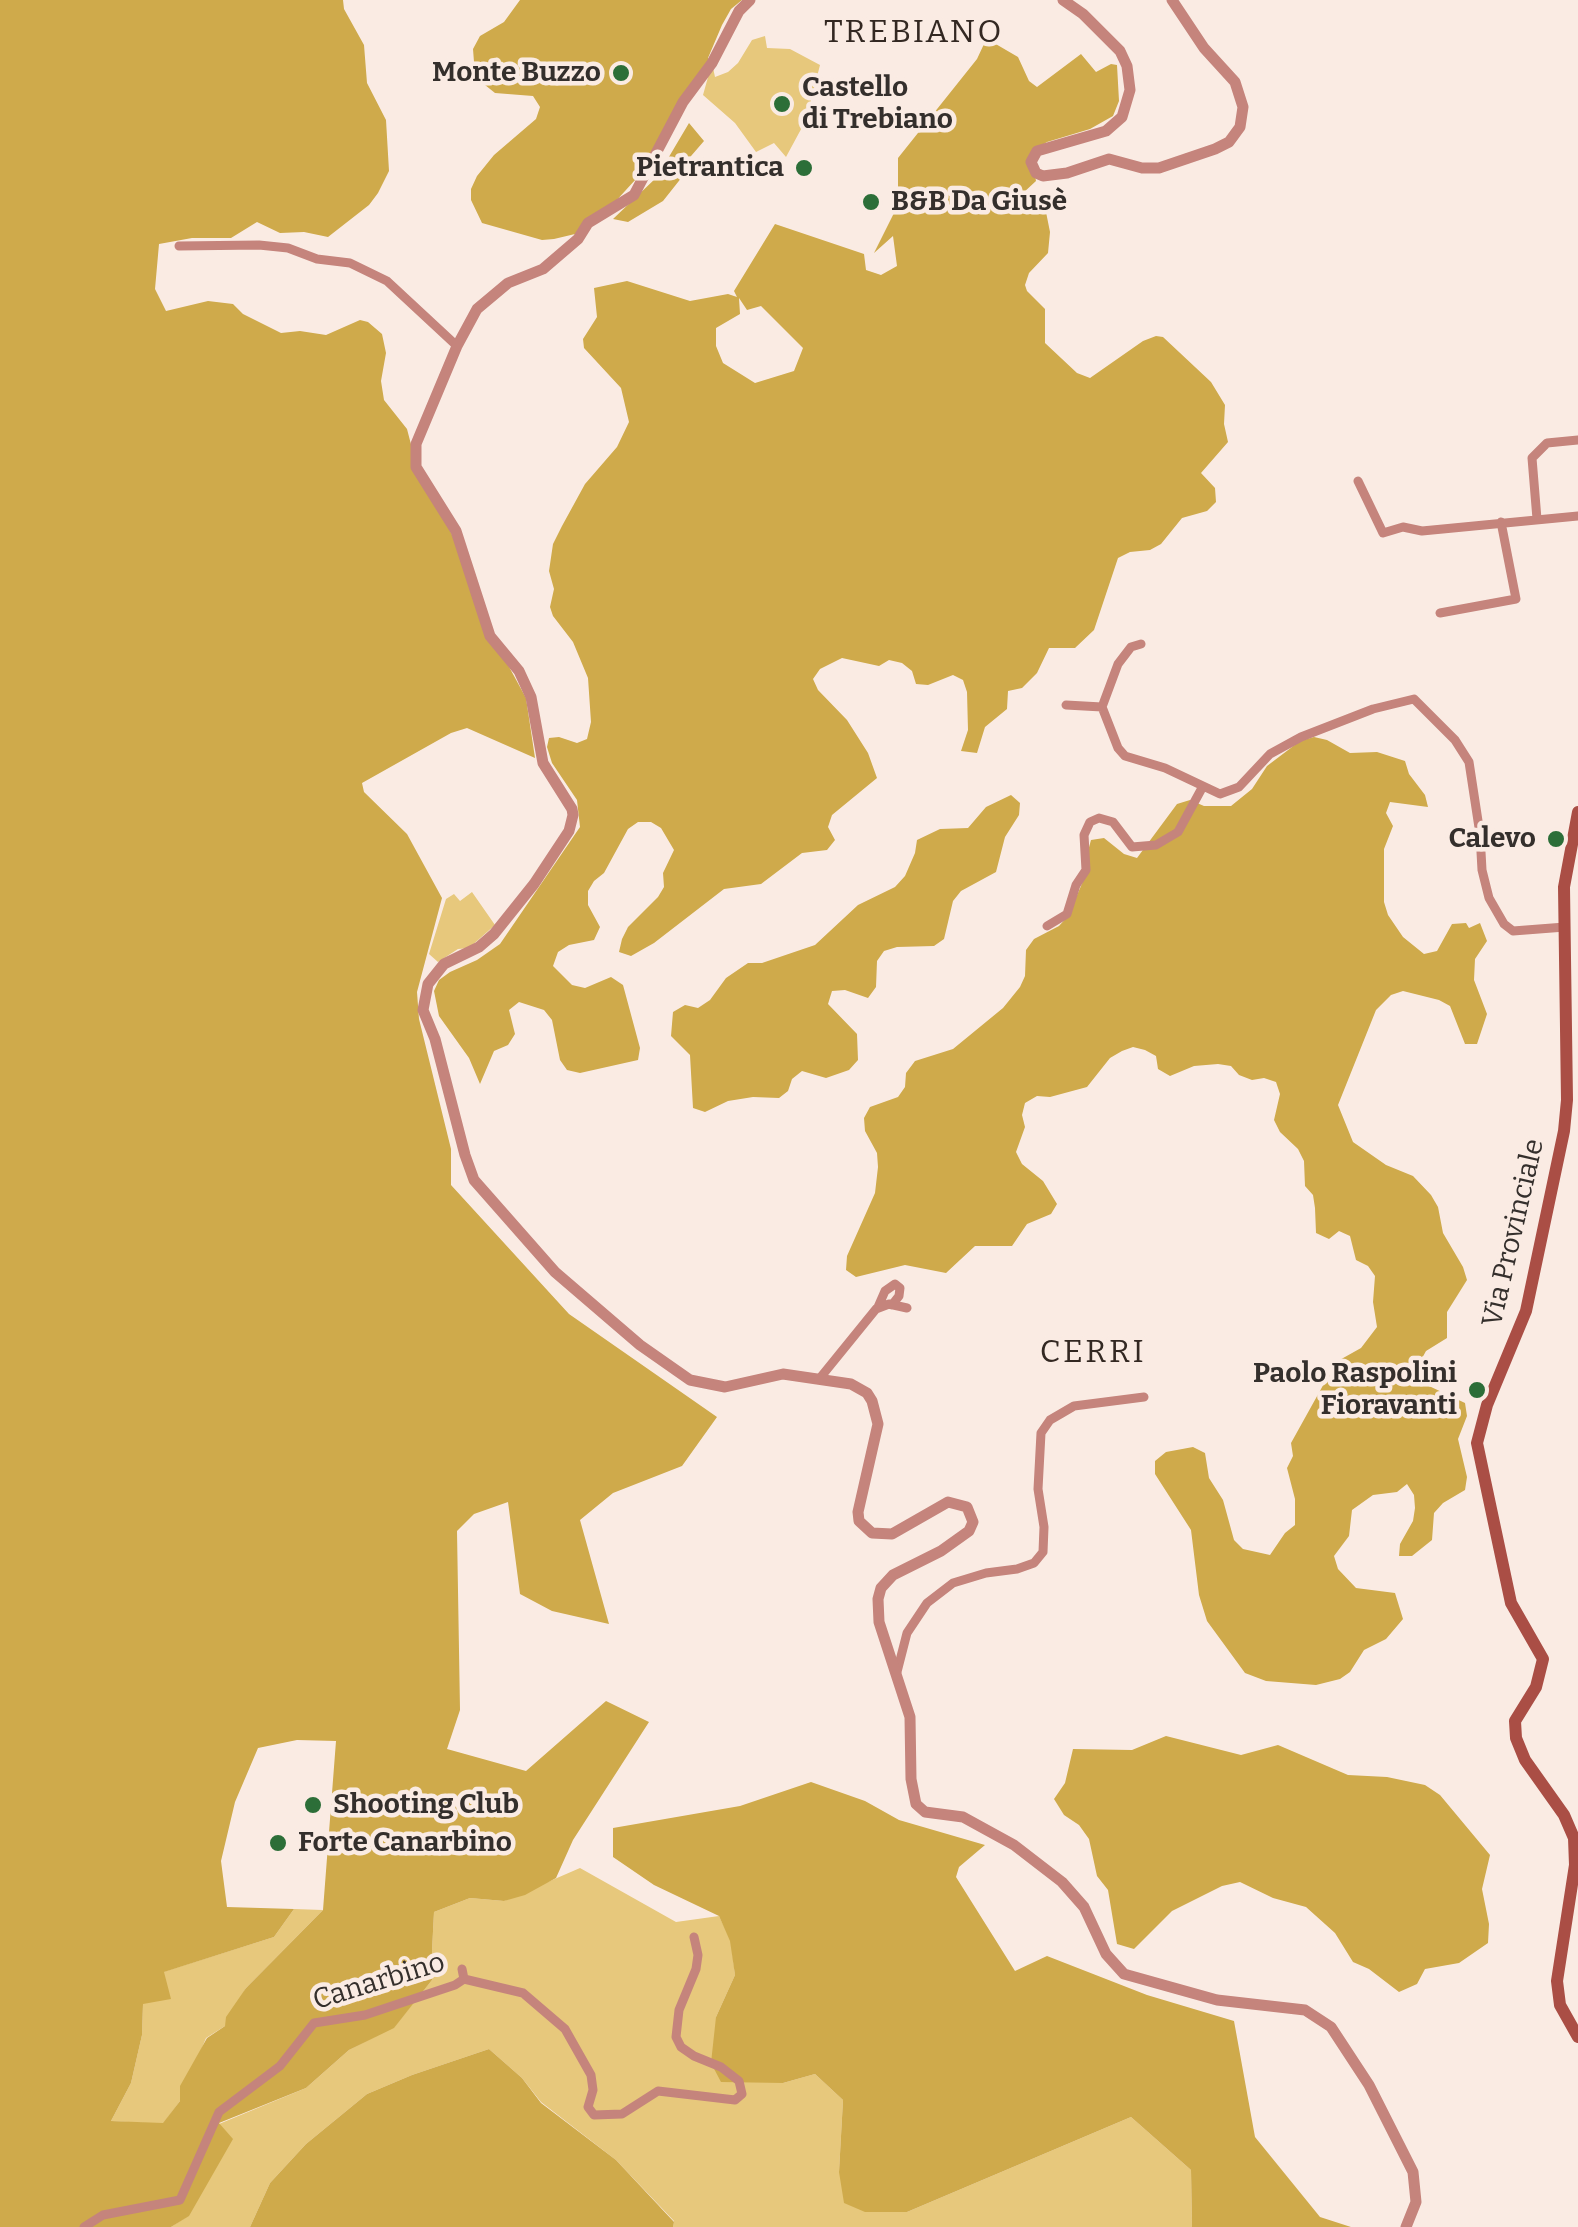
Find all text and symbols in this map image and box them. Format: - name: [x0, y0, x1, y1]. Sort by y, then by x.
- district label: TREBIANO: [824, 14, 1004, 52]
- place label: Monte Buzzo: [432, 56, 601, 90]
- marker: Monte Buzzo: [610, 62, 632, 84]
- place label: Castello di Trebiano: [802, 71, 953, 137]
- marker: Castello di Trebiano: [771, 93, 793, 115]
- place label: Pietrantica: [636, 151, 784, 185]
- marker: Pietrantica: [793, 157, 815, 179]
- place label: B&B Da Giusè: [891, 185, 1067, 219]
- marker: B&B Da Giusè: [860, 191, 882, 213]
- place label: Calevo: [1448, 822, 1536, 856]
- marker: Calevo: [1545, 828, 1567, 850]
- street label: Via Provinciale: [1476, 1136, 1552, 1330]
- district label: CERRI: [1040, 1334, 1146, 1372]
- place label: Paolo Raspolini Fioravanti: [1253, 1357, 1457, 1423]
- marker: Paolo Raspolini Fioravanti: [1466, 1379, 1488, 1401]
- place label: Shooting Club: [333, 1788, 519, 1822]
- marker: Shooting Club: [302, 1794, 324, 1816]
- place label: Forte Canarbino: [298, 1826, 512, 1860]
- marker: Forte Canarbino: [267, 1832, 289, 1854]
- street label: Canarbino: [309, 1946, 449, 2018]

